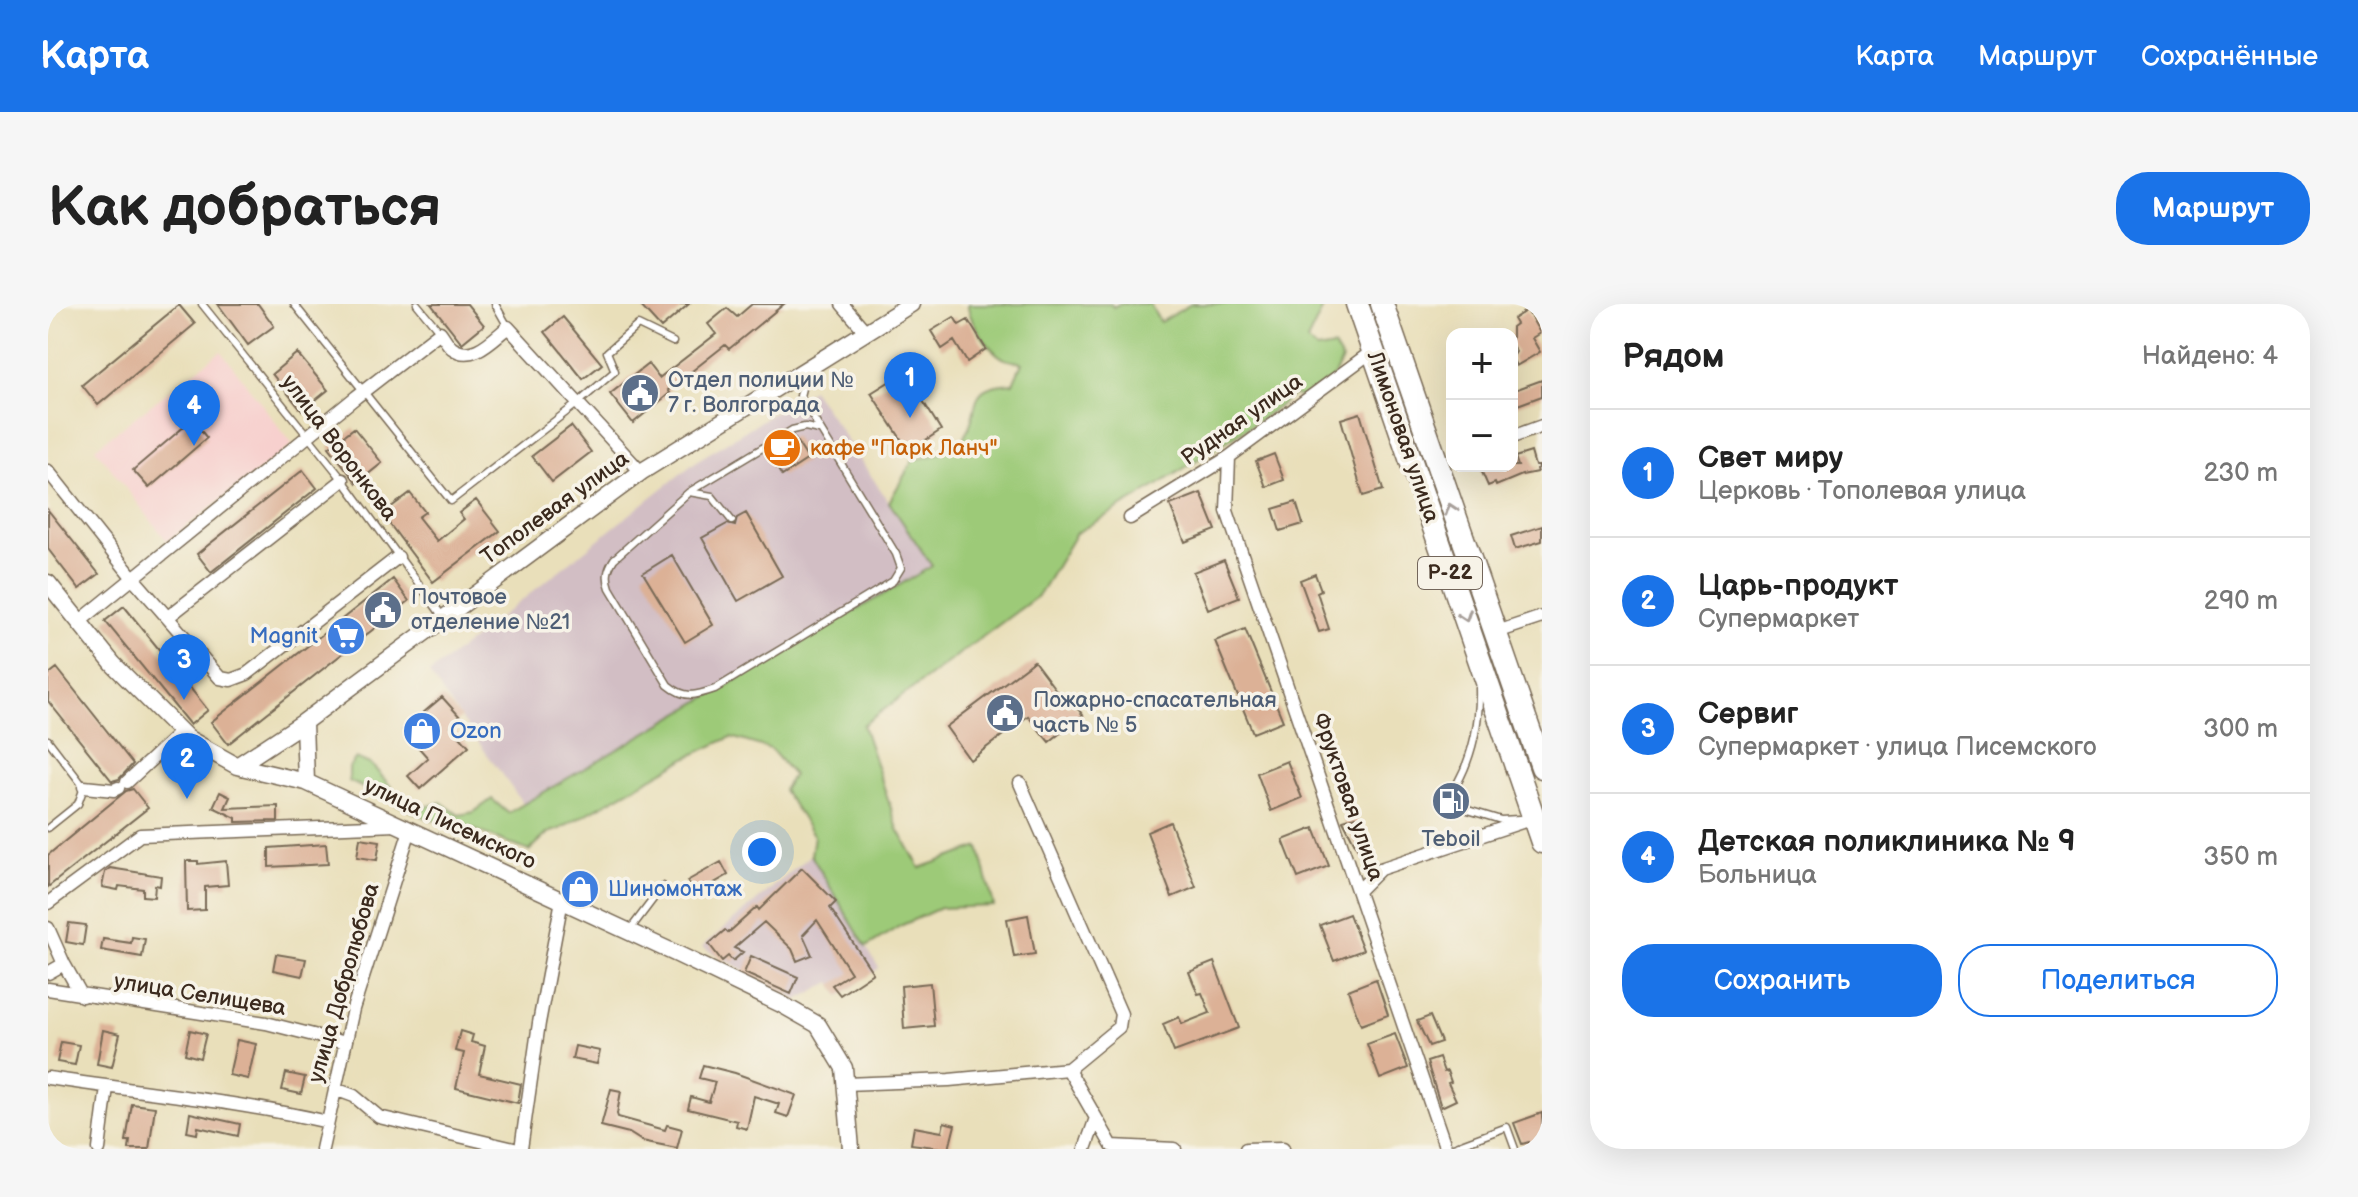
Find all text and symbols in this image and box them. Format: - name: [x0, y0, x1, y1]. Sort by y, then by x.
- text: Карта: [40, 34, 149, 79]
- text: Карта: [1855, 40, 1934, 73]
- text: Маршрут: [1978, 40, 2097, 73]
- text: Сохранённые: [2141, 40, 2318, 73]
- button: Маршрут: [2116, 172, 2310, 245]
- text: Как добраться: [48, 175, 441, 242]
- map controls: [1446, 328, 1518, 472]
- button: +: [1446, 328, 1518, 400]
- text: Рядом: [1622, 336, 1724, 377]
- text: Найдено: 4: [2142, 341, 2278, 372]
- street label: Лимоновая улица: [1361, 347, 1445, 526]
- pin: 1: [884, 352, 936, 418]
- place label: Отдел полиции № 7 г. Волгограда: [668, 367, 854, 419]
- street label: Рудная улица: [1176, 368, 1308, 472]
- street label: улица Воронкова: [275, 370, 403, 526]
- public building icon: Отдел полиции № 7 г. Волгограда: [619, 372, 661, 414]
- pin: 4: [168, 380, 220, 446]
- button: −: [1446, 400, 1518, 472]
- cafe icon: кафе "Парк Ланч": [761, 427, 803, 469]
- place label: кафе "Парк Ланч": [810, 435, 998, 462]
- text: Свет миру: [1698, 440, 1843, 476]
- street label: Тополевая улица: [476, 445, 634, 571]
- text: 1: [1643, 458, 1653, 489]
- text: 230 m: [2203, 458, 2278, 489]
- text: Церковь · Тополевая улица: [1698, 476, 2026, 507]
- one-way arrow: [1445, 503, 1461, 517]
- road number: Р-22: [1418, 557, 1482, 589]
- text: Царь-продукт: [1698, 568, 1898, 604]
- place label: Почтовое отделение №21: [411, 584, 570, 636]
- text: 2: [1640, 586, 1656, 617]
- text: 290 m: [2204, 586, 2278, 617]
- public building icon: Почтовое отделение №21: [362, 589, 404, 631]
- text: Супермаркет: [1698, 604, 1859, 635]
- one-way arrow: [1456, 608, 1472, 622]
- supermarket icon: Magnit: [325, 615, 367, 657]
- place label: Magnit: [250, 623, 318, 650]
- pin: 3: [158, 634, 210, 700]
- place label: Пожарно-спасательная часть № 5: [1033, 687, 1277, 739]
- public building icon: Пожарно-спасательная часть № 5: [984, 692, 1026, 734]
- text: Сервиг: [1698, 696, 1799, 732]
- street label: Фруктовая улица: [1307, 709, 1389, 885]
- shop icon: Ozon: [401, 710, 443, 752]
- text: 3: [1640, 714, 1656, 745]
- text: 300 m: [2203, 714, 2278, 745]
- place label: Ozon: [450, 718, 502, 745]
- text: Супермаркет · улица Писемского: [1698, 732, 2096, 763]
- pin: 2: [161, 733, 213, 799]
- street label: улица Писемского: [360, 772, 540, 876]
- fuel station icon: Teboil: [1430, 780, 1472, 822]
- text: Детская поликлиника № 9: [1698, 824, 2076, 860]
- place label: Teboil: [1422, 826, 1480, 853]
- your location: [742, 832, 782, 872]
- text: 4: [1640, 842, 1656, 873]
- text: 350 m: [2203, 842, 2278, 873]
- text: Больница: [1698, 860, 1817, 891]
- shop icon: Шиномонтаж: [559, 868, 601, 910]
- place label: Шиномонтаж: [608, 876, 743, 903]
- street label: улица Добролюбова: [303, 880, 385, 1086]
- button: Сохранить: [1622, 944, 1942, 1017]
- button: Поделиться: [1958, 944, 2278, 1017]
- street label: улица Селищева: [112, 968, 288, 1022]

